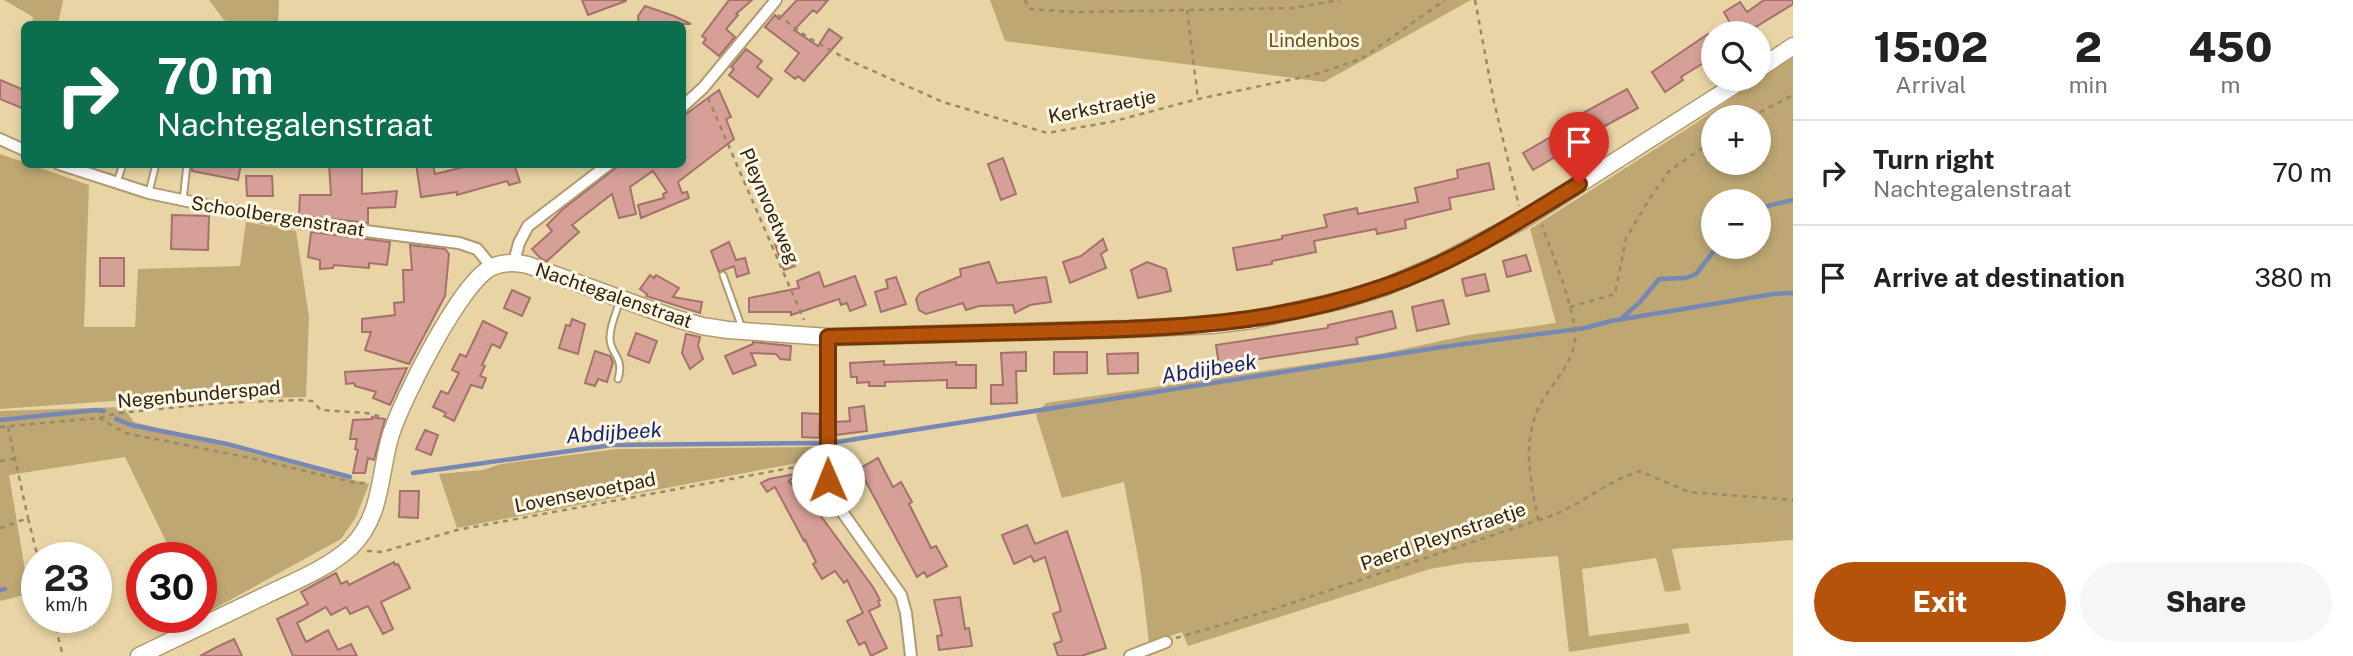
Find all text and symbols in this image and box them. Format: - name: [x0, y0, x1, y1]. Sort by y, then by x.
- map controls: [1701, 21, 1771, 259]
- button: search: [1701, 21, 1771, 91]
- text: 15:02: [1874, 22, 1988, 71]
- text: 2: [2075, 22, 2102, 71]
- text: 450: [2188, 22, 2272, 71]
- park label: Lindenbos: [1268, 29, 1360, 51]
- text: 70 m: [157, 47, 274, 105]
- icon: right: [42, 49, 133, 140]
- text: Arrival: [1895, 71, 1966, 98]
- text: min: [2069, 71, 2108, 98]
- text: m: [2220, 71, 2240, 98]
- street label: Kerkstraetje: [1046, 85, 1158, 127]
- button: +: [1701, 105, 1771, 175]
- text: Nachtegalenstraat: [157, 106, 433, 143]
- pin: [1549, 112, 1609, 184]
- icon: arrive: [1560, 123, 1598, 161]
- text: Turn right: [1873, 144, 1995, 175]
- street label: Pleynvoetweg: [736, 145, 804, 267]
- icon: right: [1814, 154, 1852, 192]
- text: 70 m: [2272, 157, 2332, 188]
- text: Nachtegalenstraat: [1873, 175, 2072, 202]
- button: −: [1701, 189, 1771, 259]
- street label: Schoolbergenstraat: [190, 191, 366, 241]
- street label: Nachtegalenstraat: [533, 258, 695, 332]
- icon: arrive: [1814, 259, 1852, 297]
- text: Arrive at destination: [1873, 262, 2125, 293]
- text: 380 m: [2254, 262, 2332, 293]
- water label: Abdijbeek: [1160, 349, 1259, 388]
- street label: Negenbunderspad: [117, 376, 281, 412]
- water label: Abdijbeek: [565, 417, 663, 448]
- position arrow: [791, 443, 865, 517]
- street label: Lovensevoetpad: [513, 468, 657, 516]
- street label: Paerd Pleynstraetje: [1357, 497, 1529, 575]
- speed limit sign: 30: [126, 542, 217, 633]
- text: 23: [44, 558, 89, 599]
- button: Exit: [1814, 562, 2066, 642]
- button: Share: [2080, 562, 2332, 642]
- text: km/h: [45, 594, 88, 615]

